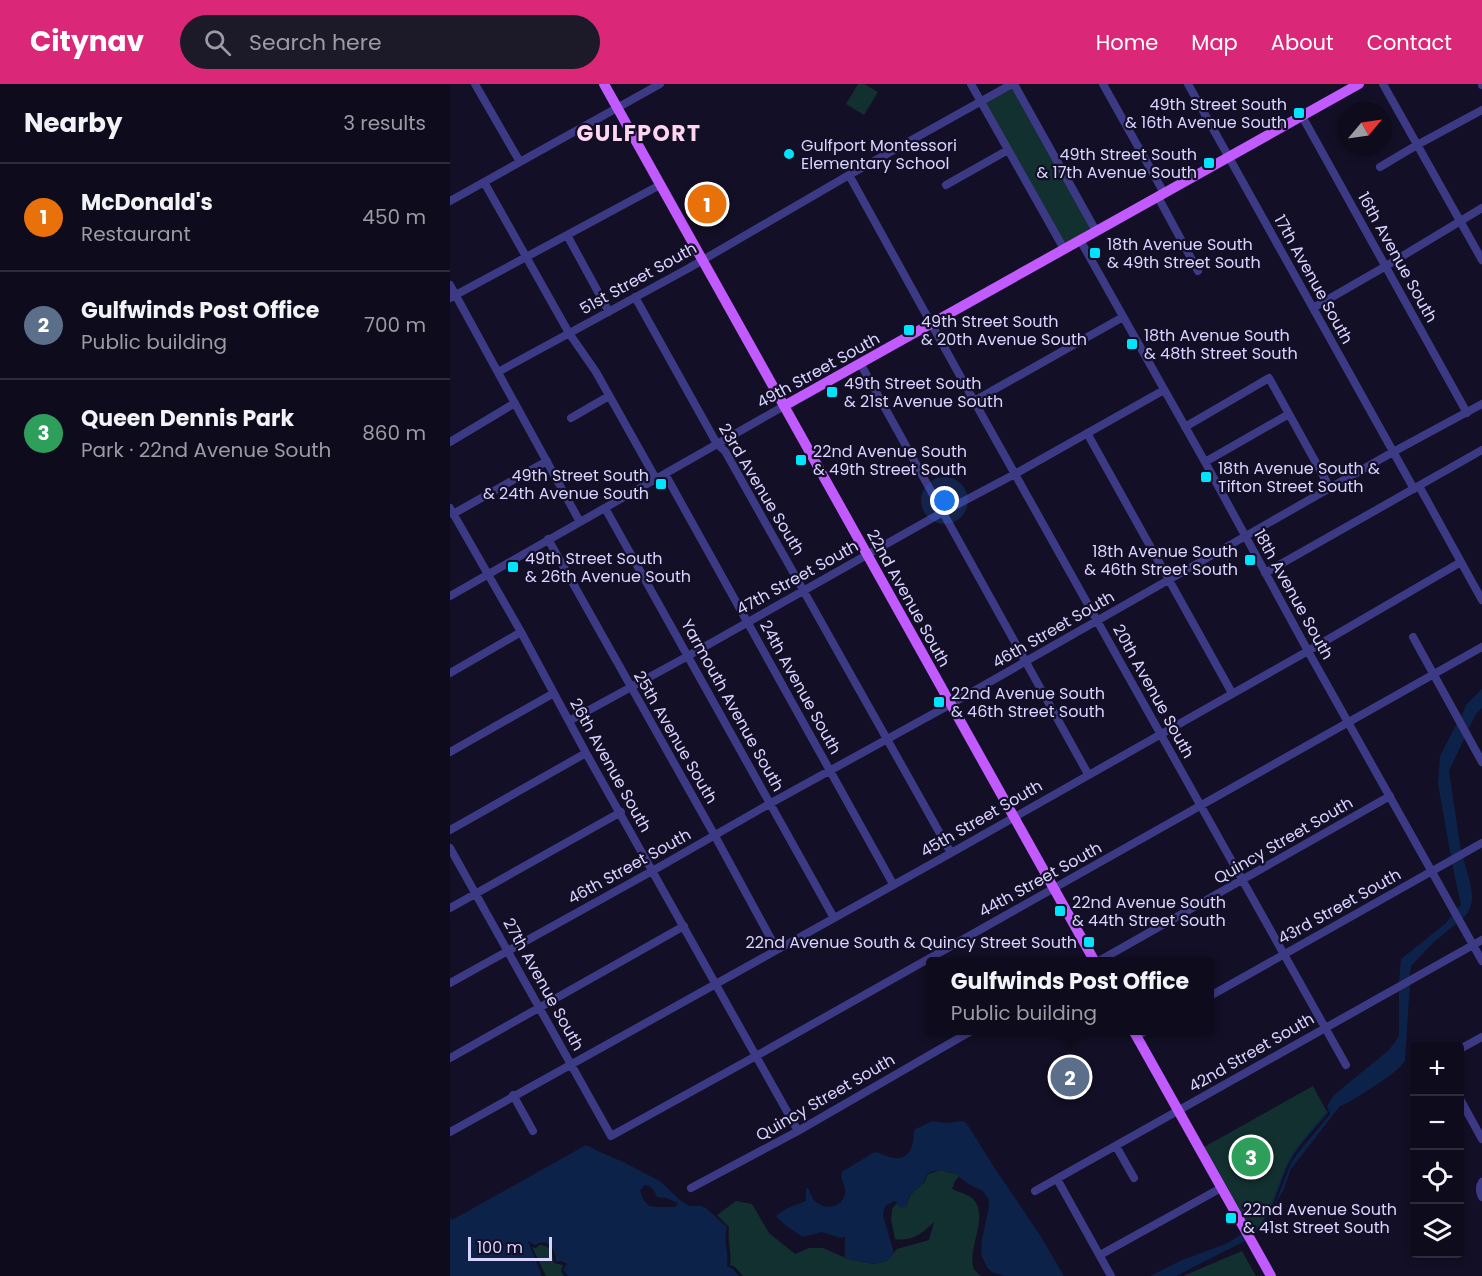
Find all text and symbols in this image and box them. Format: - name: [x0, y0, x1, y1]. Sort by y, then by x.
- search box: [180, 15, 600, 69]
- text: Citynav: [30, 22, 144, 61]
- icon: search: [201, 26, 234, 59]
- text: Search here: [249, 27, 382, 58]
- text: Home: [1096, 28, 1158, 57]
- text: Map: [1191, 28, 1238, 57]
- text: About: [1271, 28, 1334, 57]
- text: Contact: [1367, 28, 1452, 57]
- place label: 49th Street South & 16th Avenue South: [1125, 93, 1287, 134]
- north arrow: [1338, 102, 1392, 156]
- text: Nearby: [24, 105, 122, 141]
- marker: 49th Street South & 16th Avenue South: [1292, 106, 1306, 120]
- text: 3 results: [343, 109, 426, 137]
- district label: GULFPORT: [576, 118, 702, 149]
- place label: Gulfport Montessori Elementary School: [801, 134, 957, 175]
- place label: 49th Street South & 17th Avenue South: [1036, 143, 1197, 184]
- marker: Gulfport Montessori Elementary School: [782, 147, 796, 161]
- marker: 49th Street South & 17th Avenue South: [1202, 156, 1216, 170]
- pin: 1: [688, 182, 726, 226]
- text: McDonald's: [81, 187, 213, 218]
- street label: 16th Avenue South: [1352, 188, 1443, 327]
- text: 1: [40, 203, 47, 231]
- text: 450 m: [362, 203, 426, 231]
- street label: 17th Avenue South: [1268, 210, 1359, 348]
- text: Restaurant: [81, 220, 191, 248]
- place label: 18th Avenue South & 49th Street South: [1107, 233, 1261, 274]
- street label: 51st Street South: [576, 237, 701, 320]
- marker: 18th Avenue South & 49th Street South: [1088, 246, 1102, 260]
- text: Gulfwinds Post Office: [81, 295, 319, 326]
- place label: 49th Street South & 20th Avenue South: [921, 310, 1087, 351]
- text: 2: [38, 311, 49, 339]
- text: 700 m: [364, 311, 426, 339]
- marker: 49th Street South & 20th Avenue South: [902, 323, 916, 337]
- place label: 18th Avenue South & 48th Street South: [1144, 324, 1298, 365]
- street label: 49th Street South: [753, 327, 884, 414]
- text: Public building: [81, 328, 227, 356]
- marker: 18th Avenue South & 48th Street South: [1125, 337, 1139, 351]
- place label: 49th Street South & 21st Avenue South: [844, 372, 1003, 413]
- marker: 49th Street South & 21st Avenue South: [825, 385, 839, 399]
- text: Queen Dennis Park: [81, 403, 294, 434]
- text: 3: [37, 419, 50, 447]
- text: 860 m: [362, 419, 426, 447]
- street label: 23rd Avenue South: [713, 419, 810, 559]
- text: Park · 22nd Avenue South: [81, 436, 331, 464]
- place label: 22nd Avenue South & 49th Street South: [813, 440, 967, 481]
- marker: 22nd Avenue South & 49th Street South: [794, 453, 808, 467]
- place label: 18th Avenue South & Tifton Street South: [1218, 457, 1380, 498]
- place label: 49th Street South & 24th Avenue South: [483, 464, 649, 505]
- marker: 18th Avenue South & Tifton Street South: [1199, 470, 1213, 484]
- marker: 49th Street South & 24th Avenue South: [654, 477, 668, 491]
- your location: [930, 486, 959, 515]
- street label: 22nd Avenue South: [861, 525, 956, 671]
- street label: 18th Avenue South: [1248, 525, 1339, 664]
- street label: 47th Street South: [732, 534, 862, 621]
- place label: 18th Avenue South & 46th Street South: [1084, 540, 1238, 581]
- place label: 49th Street South & 26th Avenue South: [525, 547, 691, 588]
- marker: 18th Avenue South & 46th Street South: [1243, 553, 1257, 567]
- marker: 49th Street South & 26th Avenue South: [506, 560, 520, 574]
- street label: 46th Street South: [988, 585, 1119, 674]
- street label: Yarmouth Avenue South: [676, 615, 790, 796]
- street label: 24th Avenue South: [754, 616, 847, 758]
- street label: 20th Avenue South: [1107, 620, 1200, 762]
- street label: 25th Avenue South: [628, 667, 723, 808]
- place label: 22nd Avenue South & 46th Street South: [951, 682, 1105, 723]
- street label: 26th Avenue South: [564, 694, 657, 836]
- marker: 22nd Avenue South & 46th Street South: [932, 695, 946, 709]
- street label: 45th Street South: [916, 774, 1047, 863]
- street label: Quincy Street South: [1209, 791, 1357, 890]
- street label: 46th Street South: [563, 823, 695, 910]
- street label: 44th Street South: [975, 836, 1106, 923]
- street label: 43rd Street South: [1273, 863, 1405, 950]
- place label: 22nd Avenue South & 44th Street South: [1072, 891, 1226, 932]
- marker: 22nd Avenue South & 44th Street South: [1053, 904, 1067, 918]
- street label: 27th Avenue South: [497, 914, 590, 1055]
- place label: 22nd Avenue South & Quincy Street South: [746, 931, 1077, 954]
- marker: 22nd Avenue South & Quincy Street South: [1082, 935, 1096, 949]
- popup: [926, 957, 1214, 1035]
- text: Gulfwinds Post Office: [951, 966, 1189, 997]
- text: Public building: [951, 999, 1097, 1027]
- street label: 42nd Street South: [1184, 1007, 1318, 1098]
- map controls: [1410, 1042, 1464, 1258]
- button: +: [1410, 1042, 1464, 1096]
- street label: Quincy Street South: [751, 1048, 899, 1147]
- pin: 2: [1050, 1054, 1090, 1100]
- button: −: [1410, 1096, 1464, 1150]
- pin: 3: [1232, 1134, 1270, 1180]
- button: locate: [1410, 1150, 1464, 1204]
- place label: 22nd Avenue South & 41st Street South: [1243, 1198, 1397, 1239]
- button: layers: [1410, 1204, 1464, 1258]
- marker: 22nd Avenue South & 41st Street South: [1224, 1211, 1238, 1225]
- scale bar: [468, 1234, 552, 1262]
- text: 100 m: [477, 1236, 523, 1259]

